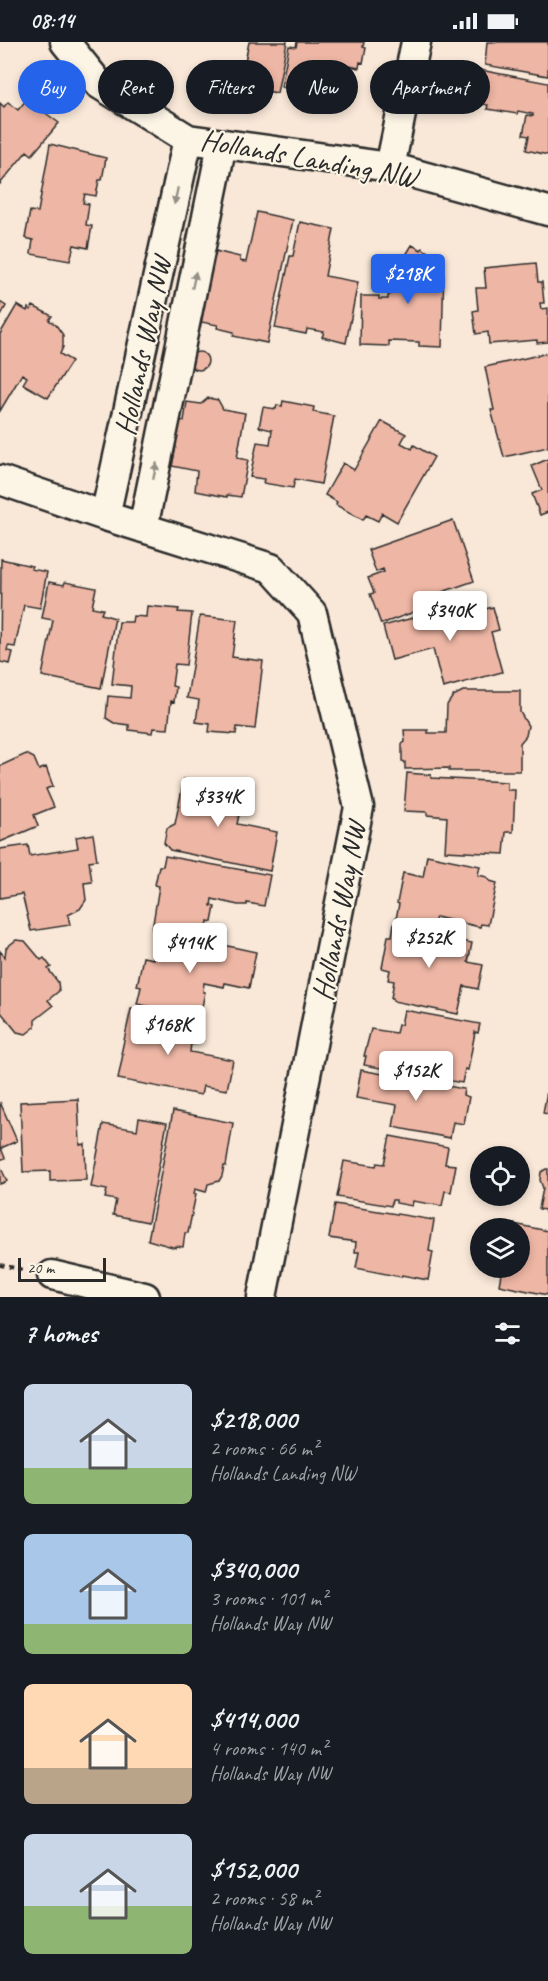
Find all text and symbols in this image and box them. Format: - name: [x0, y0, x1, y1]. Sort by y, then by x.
- text: 08:14: [30, 7, 74, 35]
- chip: Buy: [18, 60, 86, 114]
- chip: Rent: [98, 60, 174, 114]
- chip: Filters: [186, 60, 274, 114]
- chip: New: [286, 60, 358, 114]
- chip: Apartment: [370, 60, 490, 114]
- street label: Hollands Landing NW: [198, 120, 424, 196]
- one-way arrow: [170, 186, 180, 205]
- street label: Hollands Way NW: [106, 250, 181, 439]
- pin: $218K: [366, 254, 450, 305]
- text: $218K: [385, 261, 431, 286]
- one-way arrow: [190, 270, 199, 289]
- one-way arrow: [150, 461, 160, 480]
- pin: $340K: [408, 591, 492, 642]
- text: $340K: [427, 598, 473, 623]
- pin: $334K: [176, 777, 260, 828]
- text: $334K: [195, 784, 241, 809]
- street label: Hollands Way NW: [303, 815, 376, 1004]
- pin: $252K: [387, 918, 471, 969]
- pin: $414K: [148, 923, 232, 974]
- text: $252K: [406, 925, 452, 950]
- text: $414K: [167, 930, 213, 955]
- pin: $168K: [126, 1005, 210, 1056]
- text: $168K: [145, 1012, 191, 1037]
- pin: $152K: [374, 1051, 458, 1102]
- text: $152K: [393, 1058, 439, 1083]
- map controls: [470, 1146, 530, 1278]
- button: locate: [470, 1146, 530, 1206]
- button: layers: [470, 1218, 530, 1278]
- scale bar: [18, 1255, 106, 1282]
- text: 20 m: [27, 1258, 54, 1278]
- text: 7 homes: [24, 1317, 97, 1350]
- icon: filters: [491, 1317, 524, 1350]
- text: $218,000: [210, 1403, 297, 1436]
- icon: home: [72, 1408, 144, 1480]
- text: 2 rooms · 66 m²: [210, 1436, 318, 1461]
- text: Hollands Landing NW: [210, 1461, 356, 1486]
- text: $340,000: [210, 1553, 297, 1586]
- icon: home: [72, 1558, 144, 1630]
- text: 3 rooms · 101 m²: [210, 1586, 327, 1611]
- text: Hollands Way NW: [210, 1611, 331, 1636]
- text: $414,000: [210, 1703, 297, 1736]
- icon: home: [72, 1708, 144, 1780]
- text: 4 rooms · 140 m²: [210, 1736, 327, 1761]
- text: Hollands Way NW: [210, 1761, 331, 1786]
- text: $152,000: [210, 1853, 297, 1886]
- icon: home: [72, 1858, 144, 1930]
- text: 2 rooms · 58 m²: [210, 1886, 318, 1911]
- text: Hollands Way NW: [210, 1911, 331, 1936]

